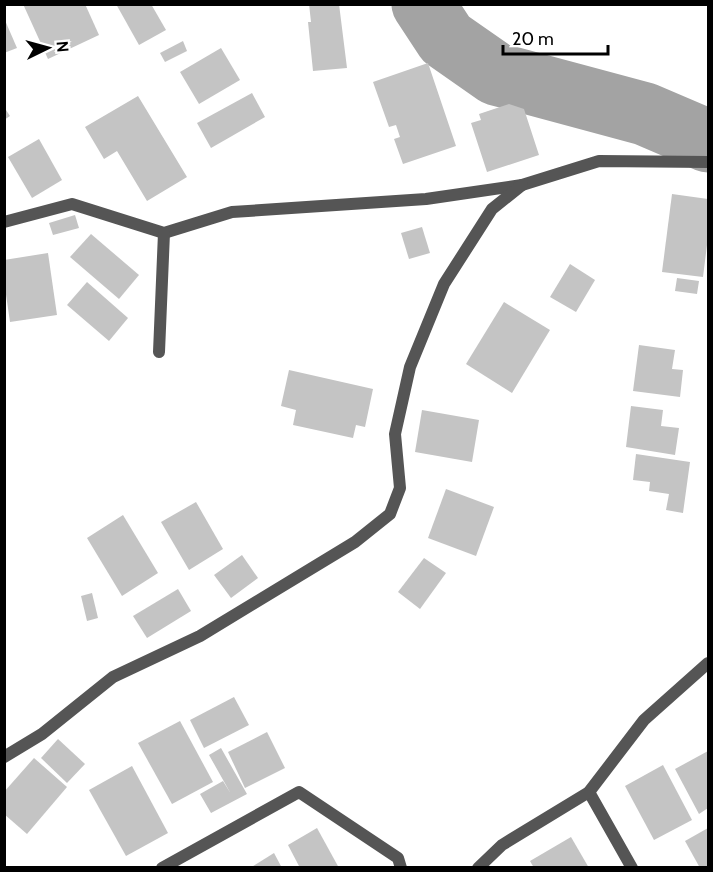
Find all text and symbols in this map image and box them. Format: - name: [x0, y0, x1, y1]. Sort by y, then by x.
- north arrow: [18, 18, 78, 78]
- scale bar: [503, 18, 608, 56]
- text: 20 m: [512, 28, 554, 50]
- text: N: [52, 40, 72, 53]

